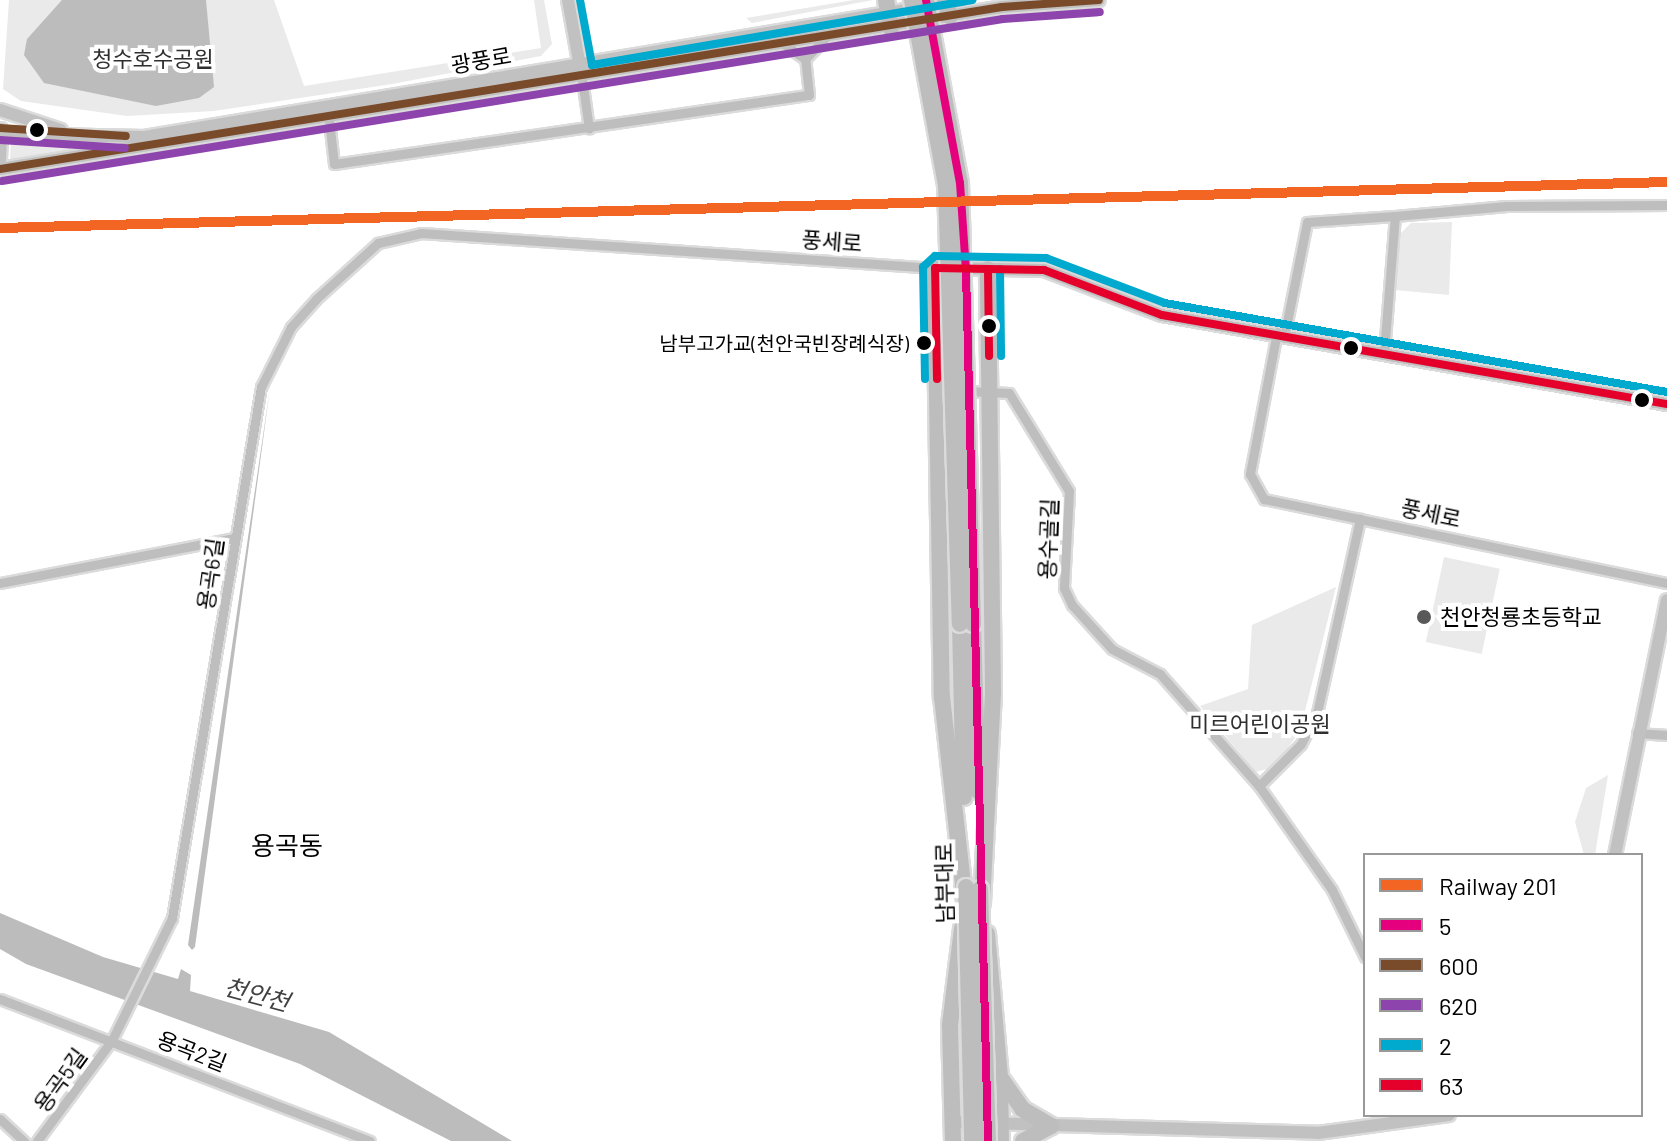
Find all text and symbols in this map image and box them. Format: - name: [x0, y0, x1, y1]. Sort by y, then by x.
- street label: 광풍로: [449, 42, 513, 78]
- park label: 청수호수공원: [92, 46, 214, 72]
- unlabelled marker: [29, 122, 45, 138]
- street label: 풍세로: [801, 226, 863, 256]
- unlabelled marker: [981, 318, 997, 334]
- place label: 남부고가교(천안국빈장례식장): [659, 331, 909, 355]
- marker: 남부고가교(천안국빈장례식장): [916, 335, 932, 351]
- unlabelled marker: [1343, 340, 1359, 356]
- unlabelled marker: [1634, 392, 1650, 408]
- street label: 풍세로: [1399, 494, 1463, 532]
- street label: 용수골길: [1033, 498, 1063, 580]
- street label: 용곡6길: [192, 536, 228, 612]
- place label: 천안청룡초등학교: [1440, 604, 1602, 630]
- marker: 천안청룡초등학교: [1415, 608, 1433, 626]
- park label: 미르어린이공원: [1189, 711, 1331, 737]
- district label: 용곡동: [251, 829, 323, 861]
- street label: 남부대로: [930, 842, 958, 924]
- legend: [1363, 853, 1643, 1117]
- text: Railway 201: [1439, 871, 1557, 900]
- text: 5: [1439, 911, 1451, 940]
- text: 600: [1439, 951, 1478, 980]
- water label: 천안천: [221, 972, 293, 1016]
- text: 620: [1439, 991, 1478, 1020]
- street label: 용곡2길: [153, 1026, 231, 1076]
- text: 2: [1439, 1031, 1452, 1060]
- street label: 용곡5길: [28, 1043, 92, 1117]
- text: 63: [1439, 1071, 1464, 1100]

